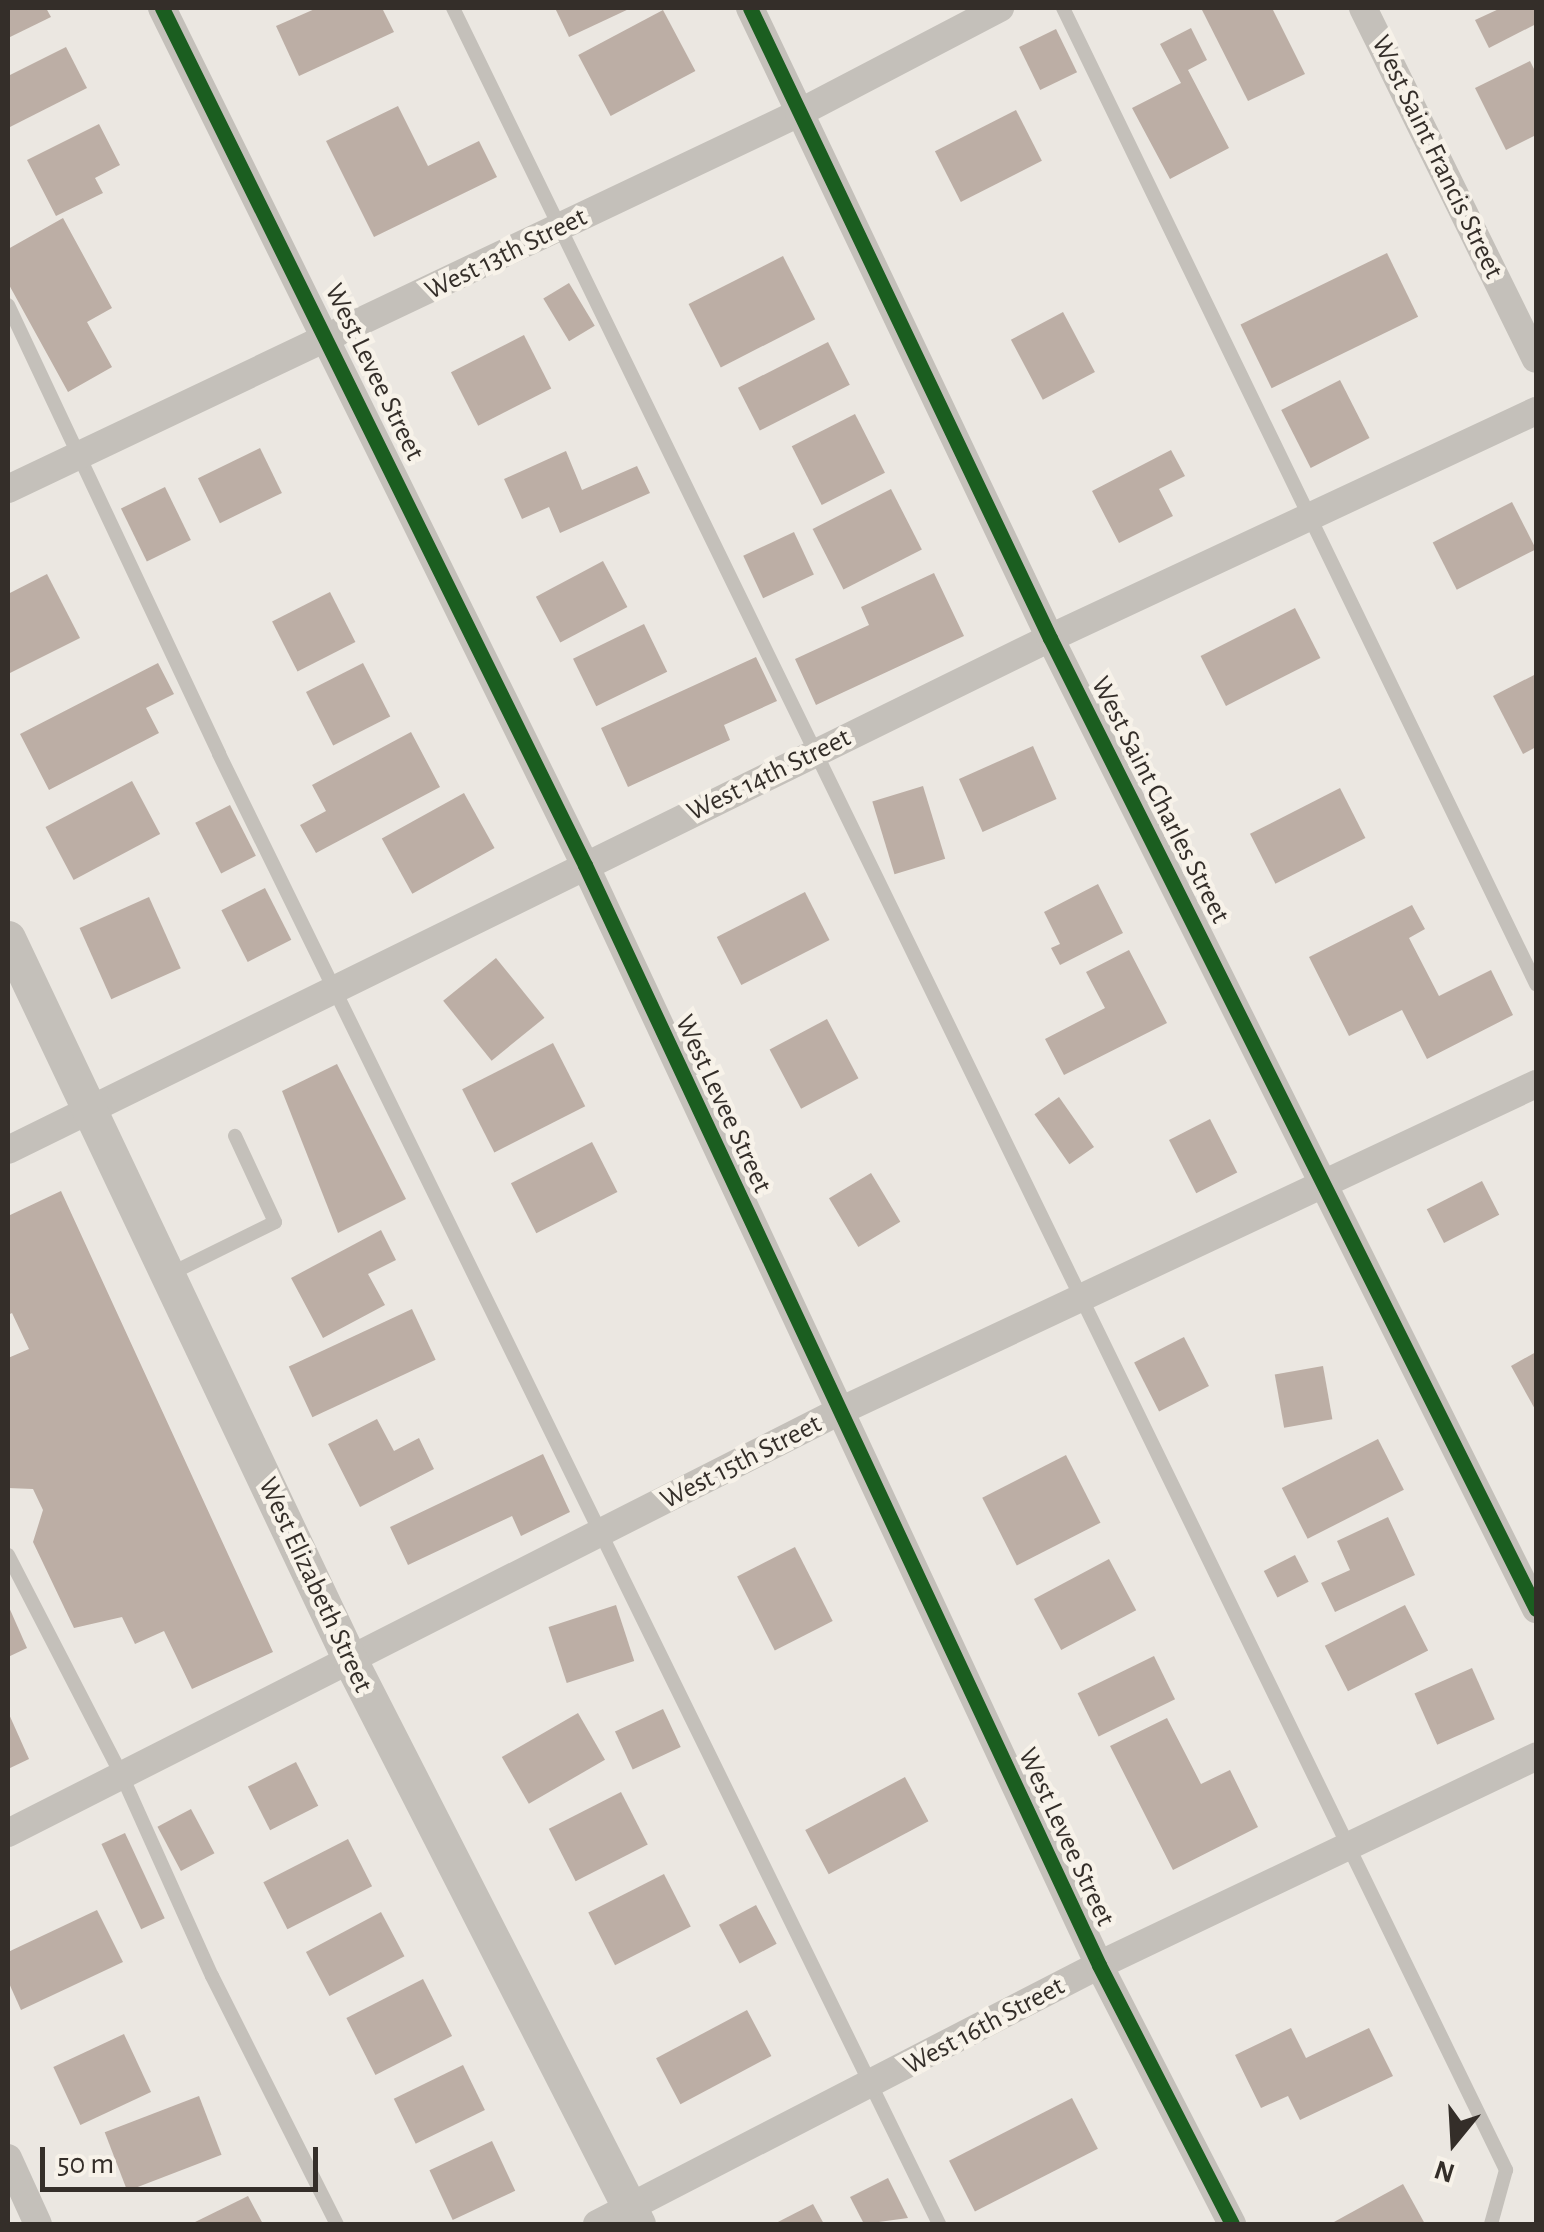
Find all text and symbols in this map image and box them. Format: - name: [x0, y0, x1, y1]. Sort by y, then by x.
- street label: West Saint Francis Street: [1364, 30, 1510, 284]
- street label: West 13th Street: [420, 200, 592, 308]
- street label: West Levee Street: [317, 278, 431, 466]
- street label: West Saint Charles Street: [1083, 671, 1237, 929]
- street label: West 14th Street: [682, 721, 856, 829]
- street label: West Levee Street: [667, 1010, 779, 1198]
- street label: West 15th Street: [655, 1407, 827, 1517]
- street label: West Elizabeth Street: [250, 1472, 380, 1698]
- street label: West Levee Street: [1010, 1743, 1122, 1931]
- street label: West 16th Street: [898, 1970, 1070, 2082]
- north arrow: [1404, 2092, 1504, 2192]
- scale bar: [45, 2127, 322, 2189]
- text: 50 m: [57, 2149, 114, 2179]
- text: N: [1431, 2154, 1458, 2187]

